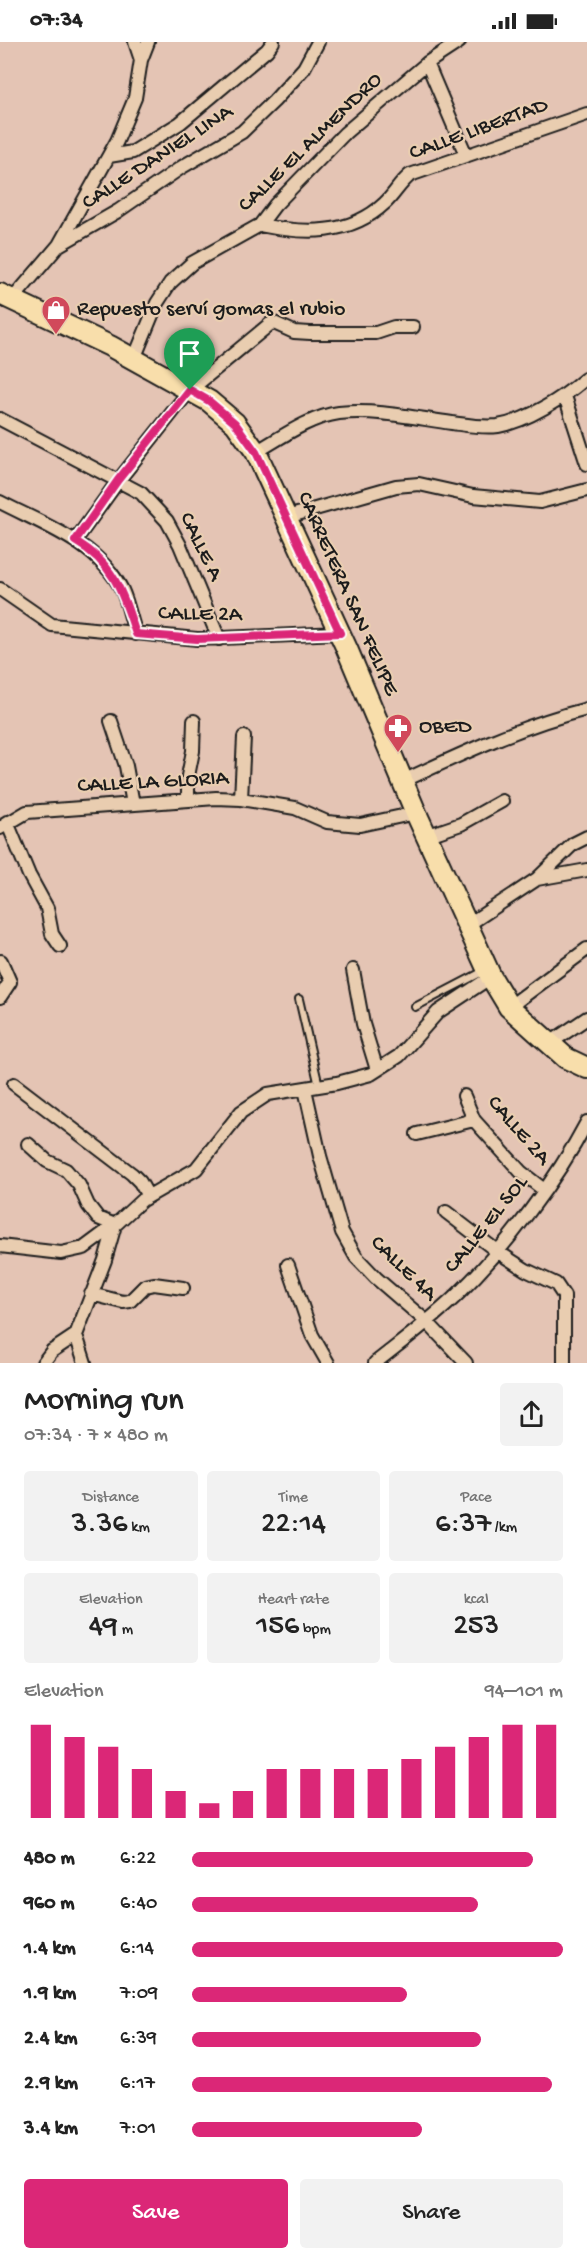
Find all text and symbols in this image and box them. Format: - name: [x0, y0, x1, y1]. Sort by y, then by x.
- text: 07:34: [30, 8, 83, 34]
- street label: CALLE EL ALMENDRO: [233, 68, 389, 218]
- street label: CALLE LIBERTAD: [406, 93, 552, 167]
- street label: CALLE DANIEL LINA: [78, 99, 239, 216]
- shop icon: Repuesto serví gomas el rubio: [40, 294, 72, 336]
- place label: Repuesto serví gomas el rubio: [77, 297, 345, 323]
- pin: [164, 328, 215, 390]
- icon: arrive: [173, 337, 206, 370]
- street label: CARRETERA SAN FELIPE: [290, 488, 404, 701]
- street label: CALLE A: [172, 509, 228, 586]
- street label: CALLE 2A: [158, 601, 243, 629]
- pharmacy icon: OBED: [382, 712, 414, 754]
- place label: OBED: [419, 715, 472, 741]
- street label: CALLE LA GLORIA: [77, 766, 230, 800]
- street label: CALLE 2A: [481, 1091, 556, 1172]
- street label: CALLE EL SOL: [440, 1170, 535, 1279]
- street label: CALLE 4A: [364, 1231, 443, 1308]
- text: Morning run: [24, 1383, 184, 1421]
- button: share: [500, 1383, 563, 1446]
- text: 07:34 · 7 × 480 m: [24, 1425, 168, 1448]
- text: Distance: [83, 1489, 139, 1508]
- text: Time: [279, 1489, 308, 1508]
- text: Pace: [460, 1489, 492, 1508]
- text: 3.36: [72, 1508, 128, 1543]
- text: 22:14: [261, 1508, 326, 1543]
- text: 6:37: [435, 1508, 491, 1543]
- text: km: [128, 1519, 150, 1538]
- text: /km: [491, 1519, 517, 1538]
- text: Elevation: [79, 1591, 143, 1610]
- text: Heart rate: [258, 1591, 329, 1610]
- text: kcal: [464, 1591, 489, 1610]
- text: 49: [89, 1610, 118, 1645]
- text: 156: [256, 1610, 299, 1645]
- text: 253: [453, 1610, 499, 1645]
- text: m: [118, 1621, 133, 1640]
- text: bpm: [299, 1621, 331, 1640]
- text: Elevation: [24, 1681, 104, 1704]
- text: 94–101 m: [485, 1681, 563, 1704]
- text: 480 m: [24, 1848, 75, 1871]
- text: 6:22: [120, 1848, 156, 1871]
- text: 960 m: [24, 1893, 74, 1916]
- text: 6:40: [120, 1893, 157, 1916]
- text: 1.4 km: [24, 1938, 76, 1961]
- text: 6:14: [120, 1938, 154, 1961]
- text: 1.9 km: [24, 1983, 76, 2006]
- text: 7:09: [120, 1983, 158, 2006]
- text: 2.4 km: [24, 2028, 77, 2051]
- text: 6:39: [120, 2028, 157, 2051]
- text: 2.9 km: [24, 2073, 78, 2096]
- text: 6:17: [120, 2073, 155, 2096]
- text: 3.4 km: [24, 2118, 78, 2141]
- text: 7:01: [120, 2118, 156, 2141]
- button: Save: [24, 2179, 288, 2248]
- button: Share: [300, 2179, 563, 2248]

